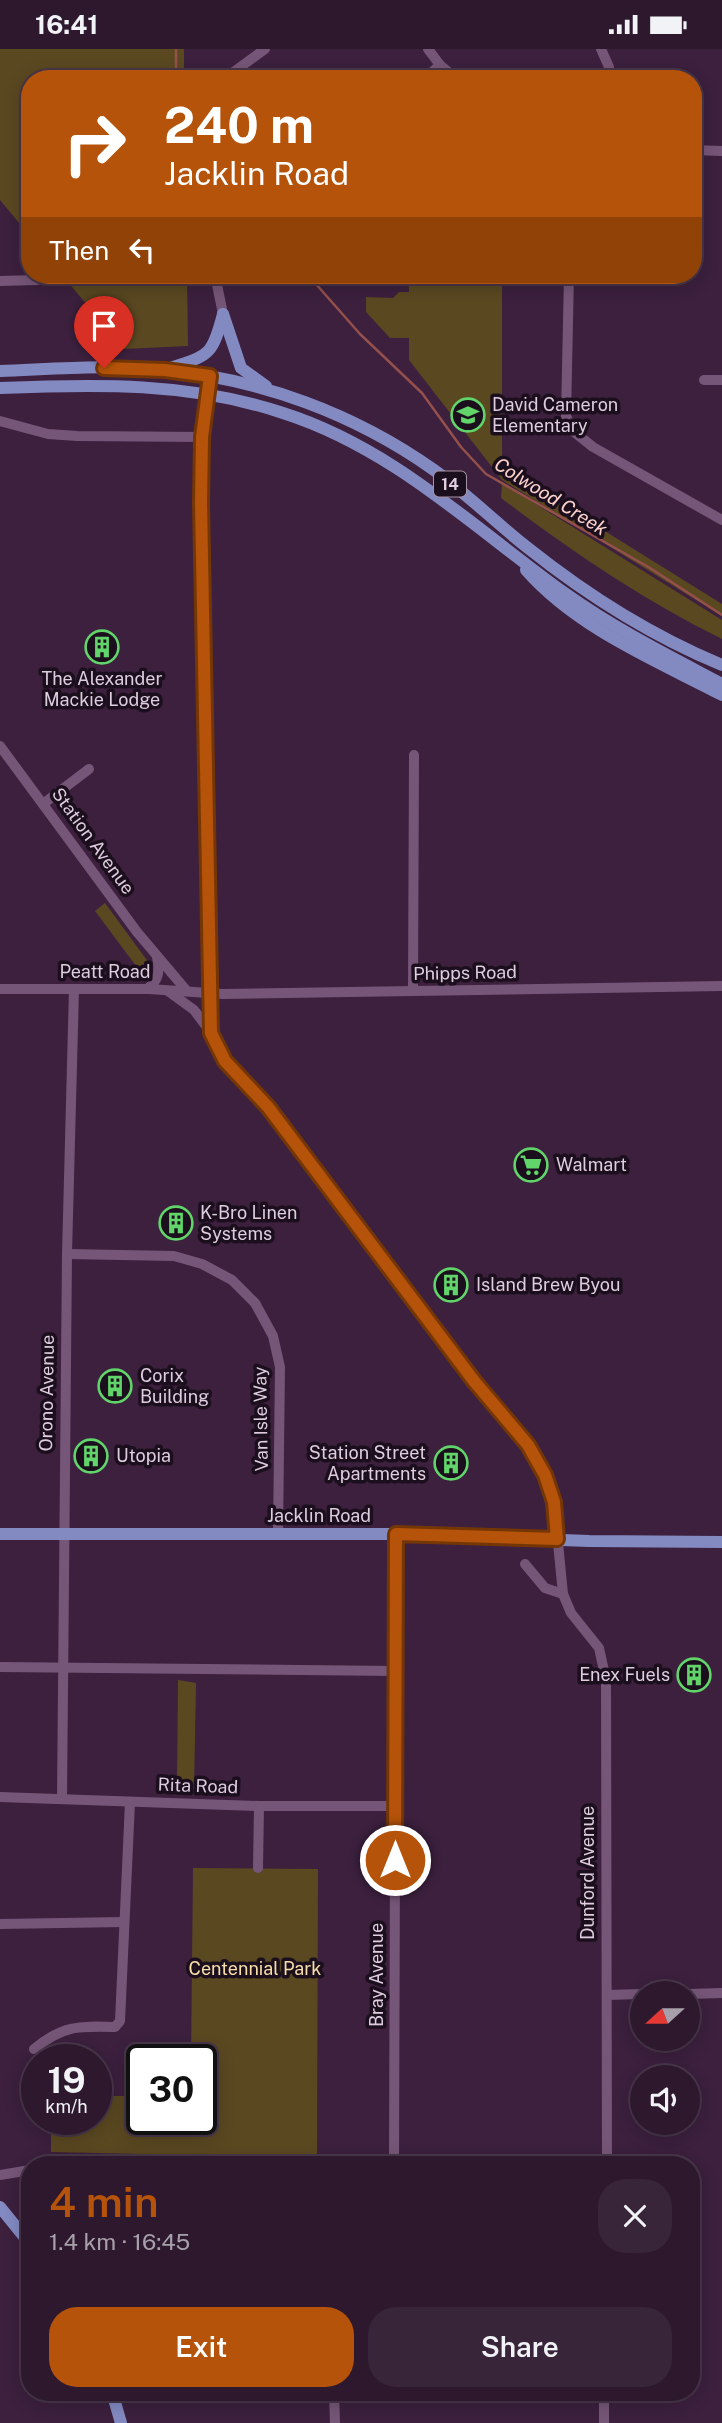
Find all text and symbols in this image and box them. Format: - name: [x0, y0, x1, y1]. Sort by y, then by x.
- text: 16:41: [35, 9, 98, 40]
- text: 240 m: [164, 96, 314, 154]
- icon: right: [49, 98, 140, 189]
- text: Jacklin Road: [164, 155, 349, 192]
- icon: left: [123, 231, 161, 269]
- text: Then: [49, 235, 109, 266]
- pin: [74, 296, 134, 368]
- icon: arrive: [85, 307, 123, 345]
- place label: David Cameron Elementary: [492, 394, 618, 436]
- school or university icon: David Cameron Elementary: [449, 396, 487, 434]
- water label: Colwood Creek: [491, 453, 612, 540]
- road number: 14: [434, 471, 466, 497]
- building icon: The Alexander Mackie Lodge: [83, 628, 121, 666]
- place label: The Alexander Mackie Lodge: [42, 668, 162, 710]
- street label: Station Avenue: [48, 783, 139, 898]
- street label: Peatt Road: [59, 961, 151, 982]
- street label: Phipps Road: [413, 961, 517, 984]
- supermarket icon: Walmart: [512, 1146, 550, 1184]
- place label: Walmart: [556, 1154, 627, 1175]
- place label: K-Bro Linen Systems: [200, 1202, 297, 1244]
- building icon: K-Bro Linen Systems: [157, 1204, 195, 1242]
- building icon: Island Brew Byou: [432, 1266, 470, 1304]
- place label: Island Brew Byou: [476, 1274, 620, 1295]
- street label: Orono Avenue: [35, 1334, 58, 1452]
- place label: Corix Building: [140, 1365, 209, 1407]
- street label: Van Isle Way: [249, 1366, 272, 1472]
- building icon: Corix Building: [96, 1367, 134, 1405]
- building icon: Utopia: [72, 1437, 110, 1475]
- place label: Station Street Apartments: [309, 1442, 426, 1484]
- building icon: Station Street Apartments: [432, 1444, 470, 1482]
- place label: Utopia: [116, 1445, 171, 1466]
- street label: Jacklin Road: [267, 1505, 371, 1526]
- building icon: Enex Fuels: [675, 1656, 713, 1694]
- place label: Enex Fuels: [579, 1664, 670, 1685]
- street label: Rita Road: [157, 1774, 239, 1797]
- street label: Dunford Avenue: [577, 1806, 598, 1940]
- position arrow: [358, 1823, 432, 1897]
- street label: Bray Avenue: [366, 1923, 387, 2027]
- park label: Centennial Park: [189, 1958, 321, 1979]
- north arrow: [630, 1981, 700, 2051]
- map controls: [630, 1981, 700, 2135]
- speed limit sign: 30: [126, 2044, 217, 2135]
- text: 19: [47, 2060, 86, 2101]
- button: sound: [630, 2065, 700, 2135]
- text: km/h: [45, 2096, 88, 2117]
- text: 4 min: [49, 2177, 158, 2226]
- button: close: [598, 2179, 672, 2253]
- text: 1.4 km · 16:45: [49, 2228, 190, 2255]
- button: Exit: [49, 2307, 354, 2387]
- button: Share: [368, 2307, 672, 2387]

